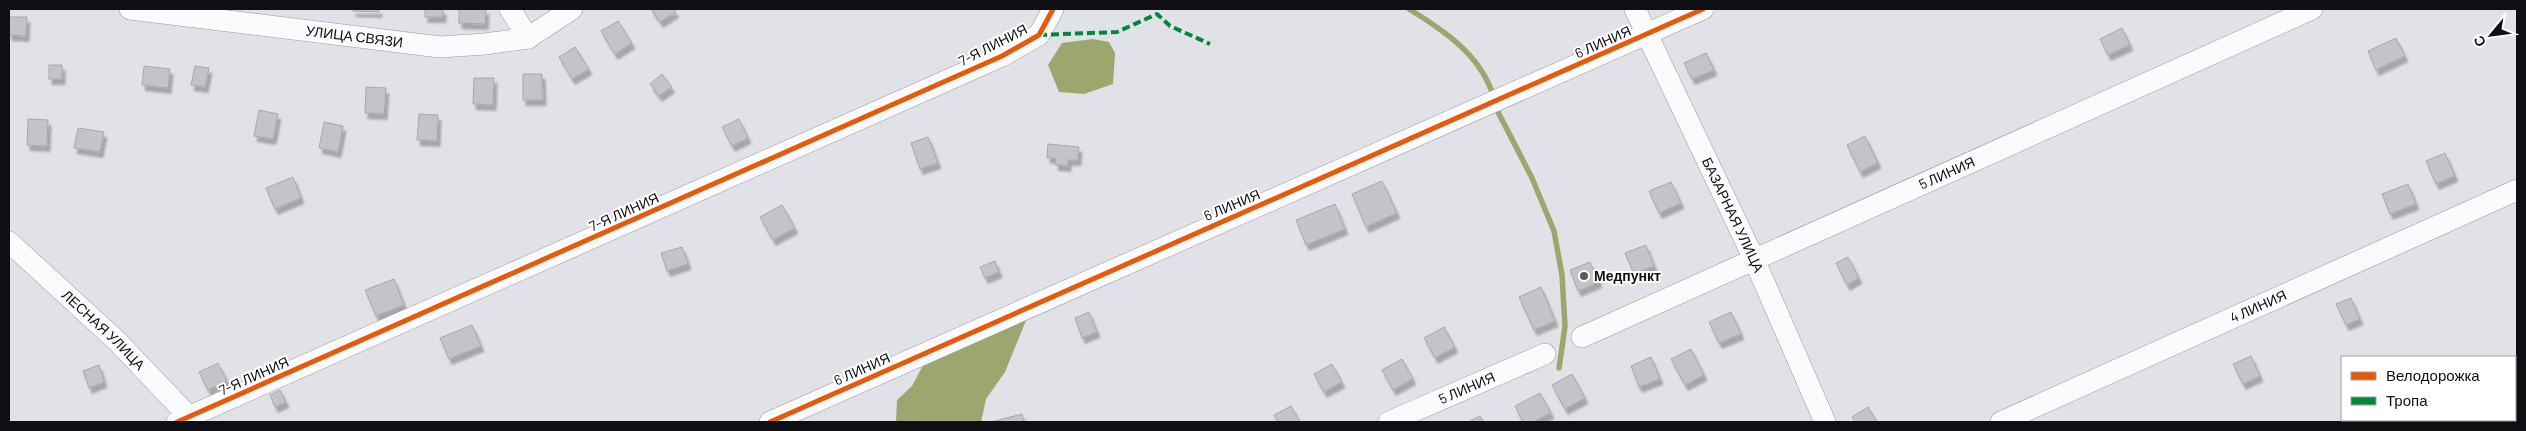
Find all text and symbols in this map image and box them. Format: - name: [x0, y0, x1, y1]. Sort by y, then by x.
- north arrow: [2466, 10, 2516, 60]
- street label: 7-Я ЛИНИЯ: [956, 20, 1030, 69]
- street label: УЛИЦА СВЯЗИ: [305, 22, 404, 50]
- street label: 6 ЛИНИЯ: [1572, 22, 1633, 61]
- text: С: [2469, 33, 2489, 50]
- street label: 5 ЛИНИЯ: [1916, 153, 1977, 193]
- street label: БАЗАРНАЯ УЛИЦА: [1699, 155, 1768, 275]
- street label: 6 ЛИНИЯ: [1201, 185, 1263, 224]
- street label: 7-Я ЛИНИЯ: [586, 189, 661, 234]
- place label: Медпункт: [1594, 267, 1661, 284]
- marker: Медпункт: [1578, 270, 1590, 282]
- street label: ЛЕСНАЯ УЛИЦА: [59, 286, 149, 374]
- street label: 4 ЛИНИЯ: [2227, 286, 2289, 326]
- street label: 6 ЛИНИЯ: [831, 349, 892, 388]
- street label: 7-Я ЛИНИЯ: [216, 353, 291, 398]
- legend: [2341, 356, 2516, 421]
- text: Велодорожка: [2386, 366, 2480, 384]
- street label: 5 ЛИНИЯ: [1436, 368, 1497, 407]
- text: Тропа: [2386, 391, 2428, 409]

